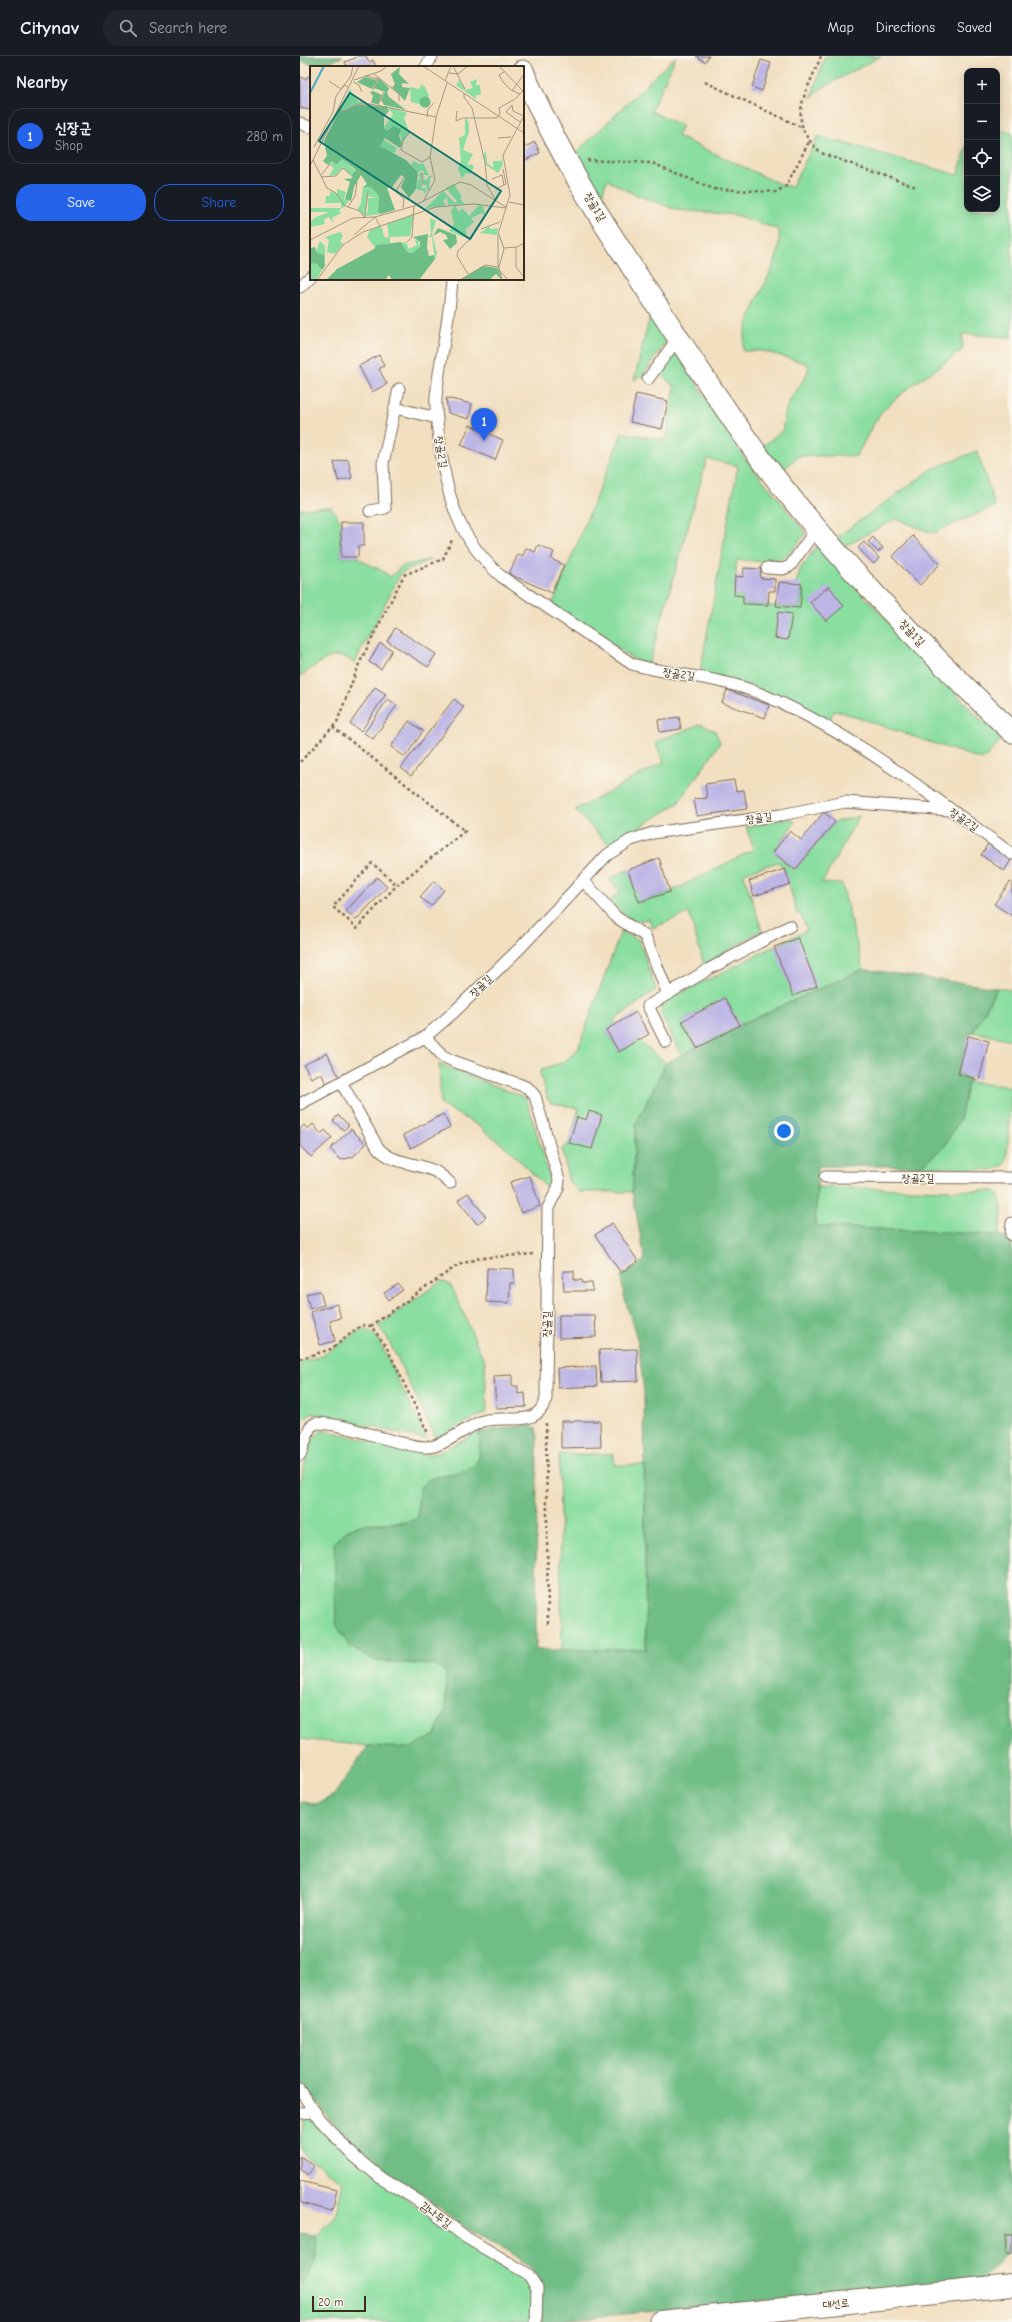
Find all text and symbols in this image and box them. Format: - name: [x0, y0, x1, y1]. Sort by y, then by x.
- search box: [103, 10, 383, 46]
- text: Citynav: [20, 17, 79, 39]
- icon: search: [117, 17, 139, 39]
- text: Search here: [149, 19, 227, 37]
- text: Map: [827, 19, 854, 36]
- text: Directions: [876, 19, 935, 36]
- text: Saved: [957, 19, 992, 36]
- inset map: [310, 66, 524, 280]
- map controls: [964, 68, 1000, 212]
- button: +: [964, 68, 1000, 104]
- text: Nearby: [16, 73, 67, 92]
- button: −: [964, 104, 1000, 140]
- text: 신장군: [55, 119, 91, 137]
- text: 1: [27, 129, 33, 144]
- text: 280 m: [246, 129, 283, 144]
- text: Shop: [55, 138, 83, 153]
- button: locate: [964, 140, 1000, 176]
- button: layers: [964, 176, 1000, 212]
- button: Save: [16, 184, 146, 221]
- button: Share: [154, 184, 284, 221]
- street label: 장골1길: [581, 190, 609, 224]
- pin: 1: [471, 408, 497, 441]
- street label: 장골2길: [432, 435, 450, 469]
- street label: 장골1길: [897, 617, 927, 649]
- street label: 장골2길: [662, 665, 696, 683]
- street label: 장골2길: [947, 805, 981, 835]
- street label: 장골길: [745, 810, 773, 826]
- street label: 장골길: [467, 972, 495, 1000]
- your location: [774, 1121, 794, 1141]
- street label: 장골2길: [902, 1172, 934, 1185]
- street label: 장골길: [540, 1310, 554, 1337]
- street label: 감나무길: [418, 2199, 454, 2231]
- scale bar: [312, 2294, 366, 2313]
- text: 20 m: [318, 2296, 343, 2309]
- street label: 대선로: [822, 2296, 850, 2312]

